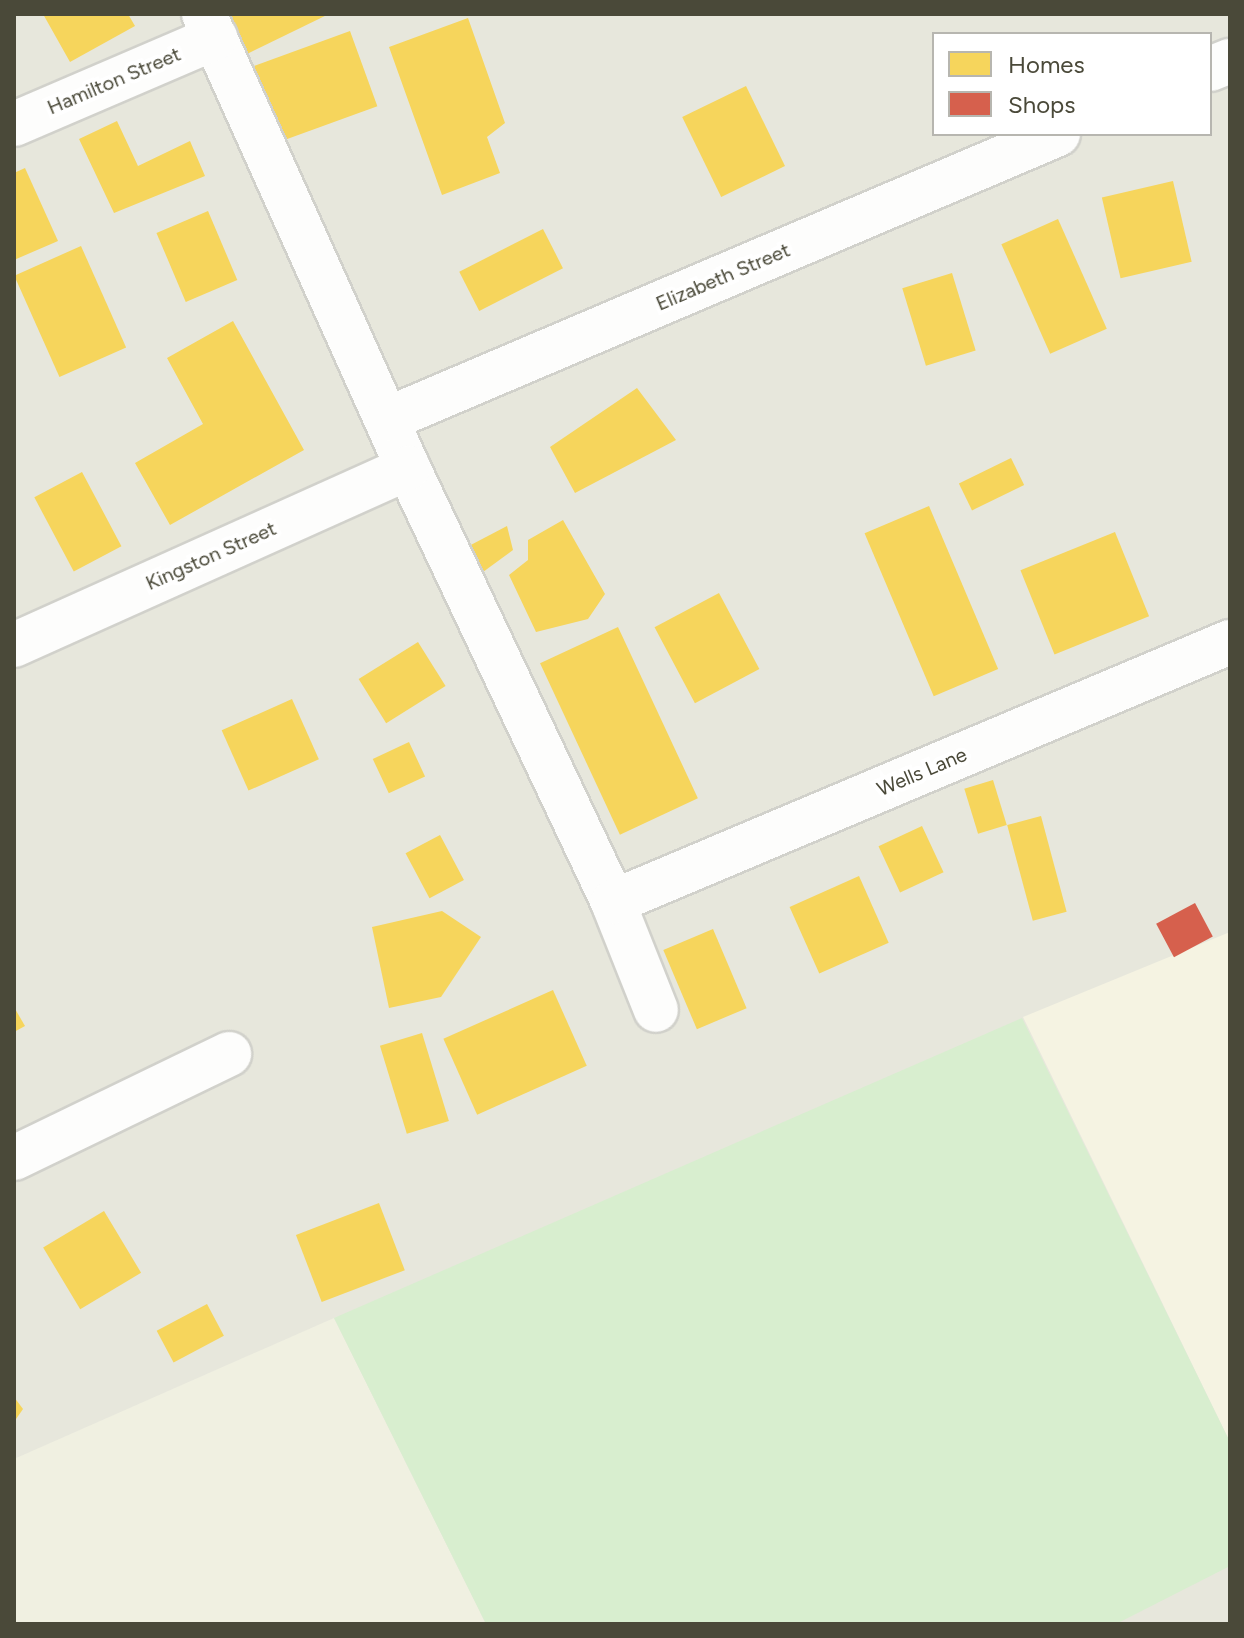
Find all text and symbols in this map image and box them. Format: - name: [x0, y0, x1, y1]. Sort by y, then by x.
- legend: [932, 32, 1212, 136]
- street label: Hamilton Street: [44, 42, 184, 120]
- text: Homes: [1008, 50, 1085, 79]
- text: Shops: [1008, 90, 1075, 119]
- street label: Elizabeth Street: [652, 238, 794, 316]
- street label: Kingston Street: [142, 517, 280, 595]
- street label: Wells Lane: [874, 742, 970, 802]

